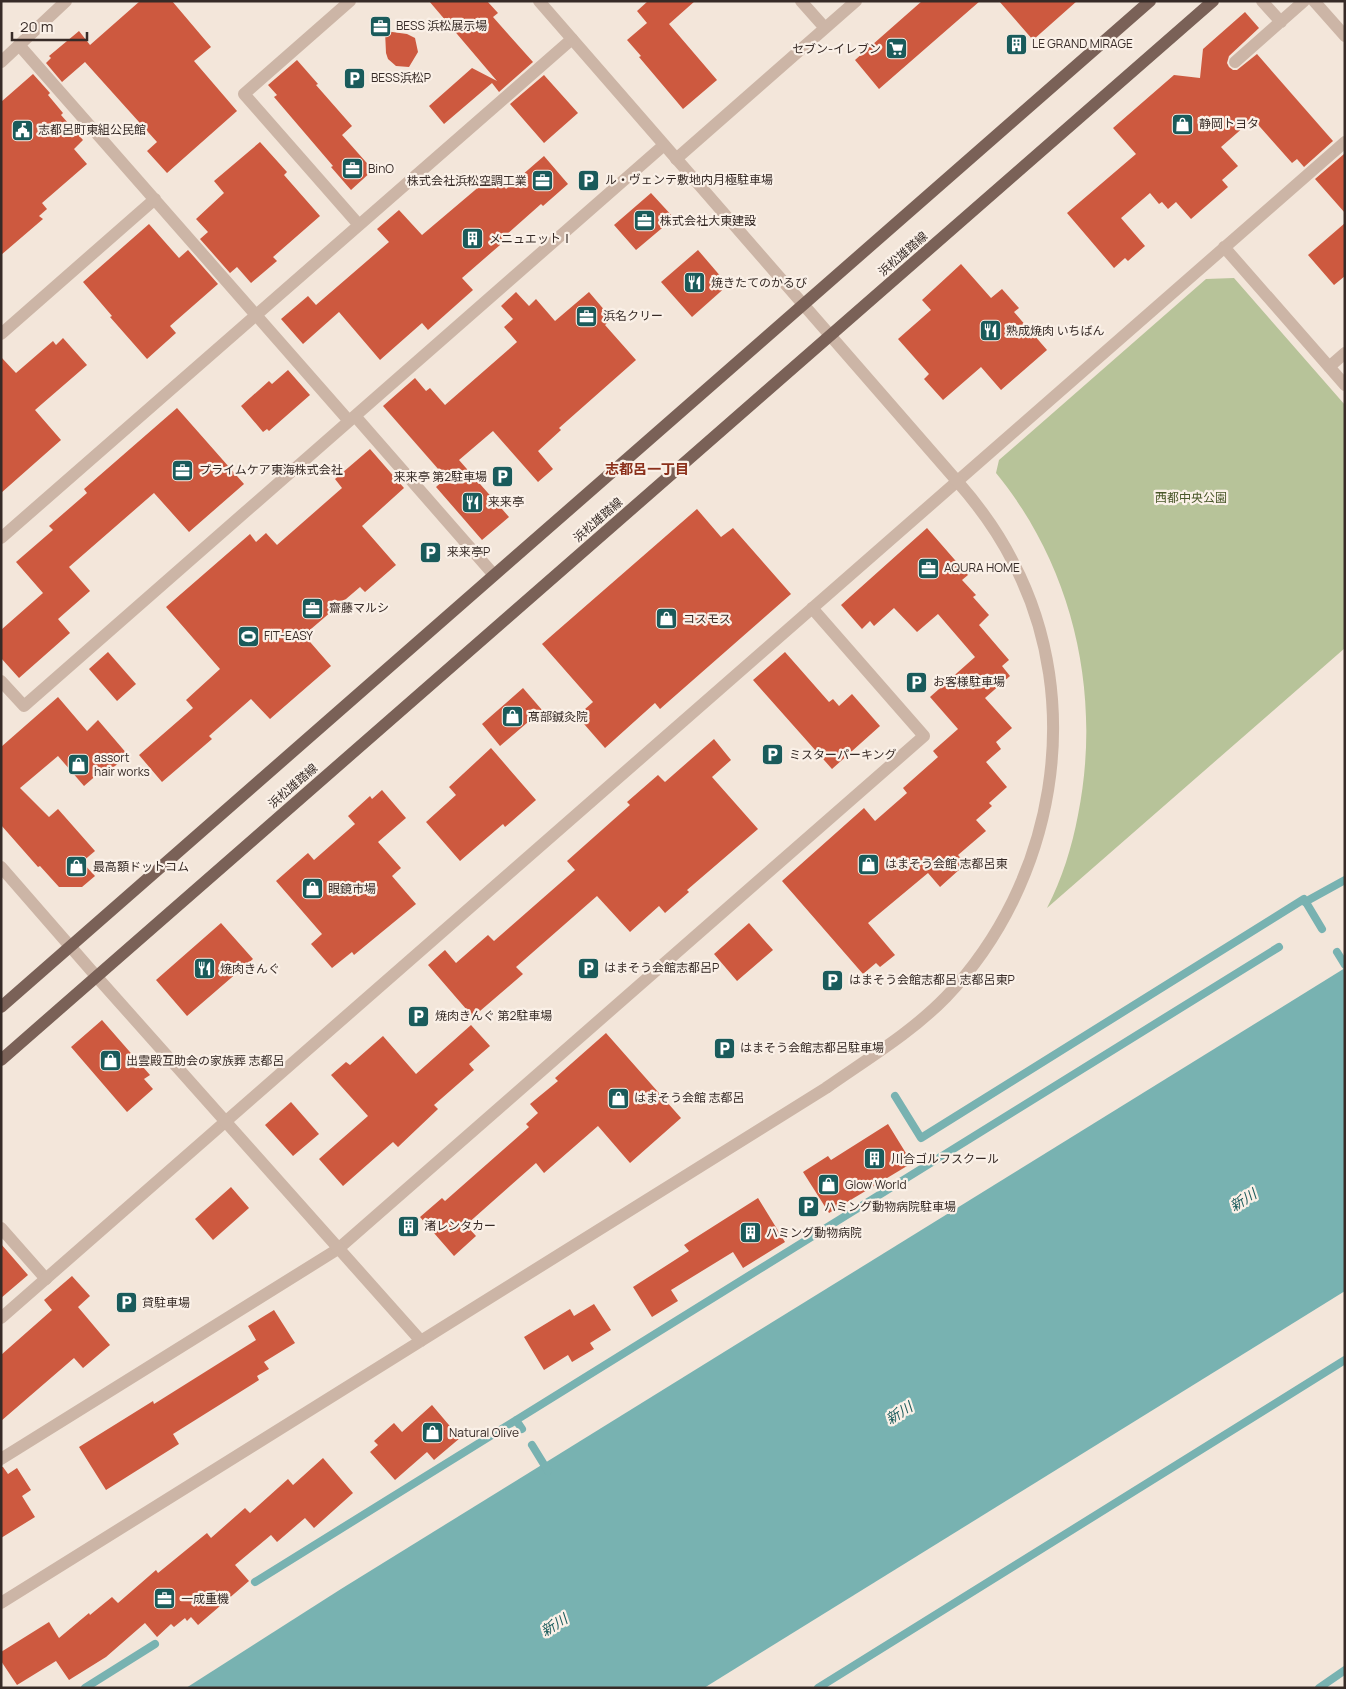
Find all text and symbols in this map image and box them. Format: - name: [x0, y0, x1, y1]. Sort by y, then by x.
- scale bar: [12, 10, 88, 42]
- office icon: BESS 浜松展示場: [368, 14, 392, 38]
- text: 20 m: [20, 16, 53, 37]
- place label: BESS 浜松展示場: [396, 17, 487, 34]
- building icon: LE GRAND MIRAGE: [1004, 32, 1028, 56]
- place label: LE GRAND MIRAGE: [1032, 35, 1133, 52]
- supermarket icon: セブン-イレブン: [885, 37, 909, 61]
- place label: セブン-イレブン: [792, 40, 881, 57]
- parking icon: BESS浜松P: [343, 66, 367, 90]
- place label: BESS浜松P: [371, 69, 431, 86]
- shop icon: 静岡トヨタ: [1171, 112, 1195, 136]
- place label: 静岡トヨタ: [1199, 115, 1259, 132]
- public building icon: 志都呂町東組公民館: [10, 118, 34, 142]
- place label: 志都呂町東組公民館: [38, 121, 146, 138]
- office icon: BinO: [340, 157, 364, 181]
- place label: BinO: [368, 160, 394, 177]
- parking icon: ル・ヴェンテ敷地内月極駐車場: [577, 168, 601, 192]
- office icon: 株式会社浜松空調工業: [531, 169, 555, 193]
- place label: ル・ヴェンテ敷地内月極駐車場: [605, 171, 773, 188]
- place label: 株式会社浜松空調工業: [407, 172, 527, 189]
- office icon: 株式会社大東建設: [632, 209, 656, 233]
- place label: 株式会社大東建設: [660, 212, 756, 229]
- building icon: メニュエットⅠ: [461, 227, 485, 251]
- street label: 浜松雄踏線: [874, 228, 931, 280]
- place label: メニュエットⅠ: [489, 230, 573, 247]
- restaurant icon: 焼きたてのかるび: [683, 271, 707, 295]
- place label: 焼きたてのかるび: [711, 274, 807, 291]
- office icon: 浜名クリー: [575, 304, 599, 328]
- place label: 浜名クリー: [603, 307, 663, 324]
- restaurant icon: 熟成焼肉 いちばん: [978, 319, 1002, 343]
- place label: 熟成焼肉 いちばん: [1006, 322, 1104, 339]
- office icon: プライムケア東海株式会社: [171, 458, 195, 482]
- district label: 志都呂一丁目: [605, 459, 689, 478]
- place label: プライムケア東海株式会社: [199, 461, 343, 478]
- parking icon: 来来亭 第2駐車場: [491, 465, 515, 489]
- place label: 来来亭 第2駐車場: [394, 468, 487, 485]
- park label: 西都中央公園: [1155, 489, 1227, 506]
- restaurant icon: 来来亭: [460, 490, 484, 514]
- place label: 来来亭: [488, 493, 524, 510]
- street label: 浜松雄踏線: [569, 494, 626, 546]
- parking icon: 来来亭P: [419, 540, 443, 564]
- place label: 来来亭P: [447, 543, 490, 560]
- office icon: AQURA HOME: [916, 556, 940, 580]
- place label: AQURA HOME: [944, 559, 1020, 576]
- office icon: 齋藤マルシ: [301, 596, 325, 620]
- place label: 齋藤マルシ: [329, 599, 389, 616]
- shop icon: コスモス: [655, 607, 679, 631]
- place label: コスモス: [683, 610, 731, 627]
- sports icon: FIT-EASY: [236, 624, 260, 648]
- place label: FIT-EASY: [264, 627, 313, 644]
- parking icon: お客様駐車場: [905, 670, 929, 694]
- place label: お客様駐車場: [933, 673, 1005, 690]
- shop icon: 髙部鍼灸院: [500, 705, 524, 729]
- place label: 髙部鍼灸院: [528, 708, 588, 725]
- parking icon: ミスターパーキング: [761, 743, 785, 767]
- place label: ミスターパーキング: [789, 746, 897, 763]
- place label: assort hair works: [94, 749, 150, 780]
- shop icon: assort hair works: [66, 753, 90, 777]
- street label: 浜松雄踏線: [264, 760, 321, 812]
- shop icon: はまそう会館 志都呂東: [857, 852, 881, 876]
- shop icon: 最高額ドットコム: [65, 855, 89, 879]
- place label: はまそう会館 志都呂東: [885, 855, 1007, 872]
- place label: 最高額ドットコム: [93, 858, 189, 875]
- shop icon: 眼鏡市場: [300, 877, 324, 901]
- place label: 眼鏡市場: [328, 880, 376, 897]
- parking icon: はまそう会館志都呂P: [576, 956, 600, 980]
- restaurant icon: 焼肉きんぐ: [192, 957, 216, 981]
- place label: はまそう会館志都呂P: [604, 959, 719, 976]
- place label: 焼肉きんぐ: [220, 960, 280, 977]
- parking icon: はまそう会館志都呂 志都呂東P: [821, 968, 845, 992]
- place label: はまそう会館志都呂 志都呂東P: [849, 971, 1015, 988]
- parking icon: 焼肉きんぐ 第2駐車場: [407, 1004, 431, 1028]
- place label: 焼肉きんぐ 第2駐車場: [435, 1007, 552, 1024]
- parking icon: はまそう会館志都呂駐車場: [712, 1036, 736, 1060]
- place label: はまそう会館志都呂駐車場: [740, 1039, 884, 1056]
- shop icon: 出雲殿互助会の家族葬 志都呂: [98, 1049, 122, 1073]
- place label: 出雲殿互助会の家族葬 志都呂: [126, 1052, 284, 1069]
- shop icon: はまそう会館 志都呂: [606, 1086, 630, 1110]
- place label: はまそう会館 志都呂: [634, 1089, 744, 1106]
- building icon: 川合ゴルフスクール: [863, 1147, 887, 1171]
- place label: 川合ゴルフスクール: [891, 1150, 999, 1167]
- shop icon: Glow World: [817, 1173, 841, 1197]
- place label: Glow World: [845, 1176, 907, 1193]
- water label: 新川: [1226, 1183, 1261, 1215]
- parking icon: ハミング動物病院駐車場: [796, 1195, 820, 1219]
- place label: ハミング動物病院駐車場: [824, 1198, 956, 1215]
- building icon: 渚レンタカー: [396, 1214, 420, 1238]
- place label: 渚レンタカー: [424, 1217, 496, 1234]
- building icon: ハミング動物病院: [738, 1221, 762, 1245]
- place label: ハミング動物病院: [766, 1224, 862, 1241]
- parking icon: 貸駐車場: [114, 1291, 138, 1315]
- place label: 貸駐車場: [142, 1294, 190, 1311]
- water label: 新川: [882, 1396, 917, 1428]
- shop icon: Natural Olive: [421, 1421, 445, 1445]
- place label: Natural Olive: [449, 1424, 519, 1441]
- office icon: 一成重機: [153, 1587, 177, 1611]
- place label: 一成重機: [181, 1590, 229, 1607]
- water label: 新川: [537, 1608, 572, 1640]

